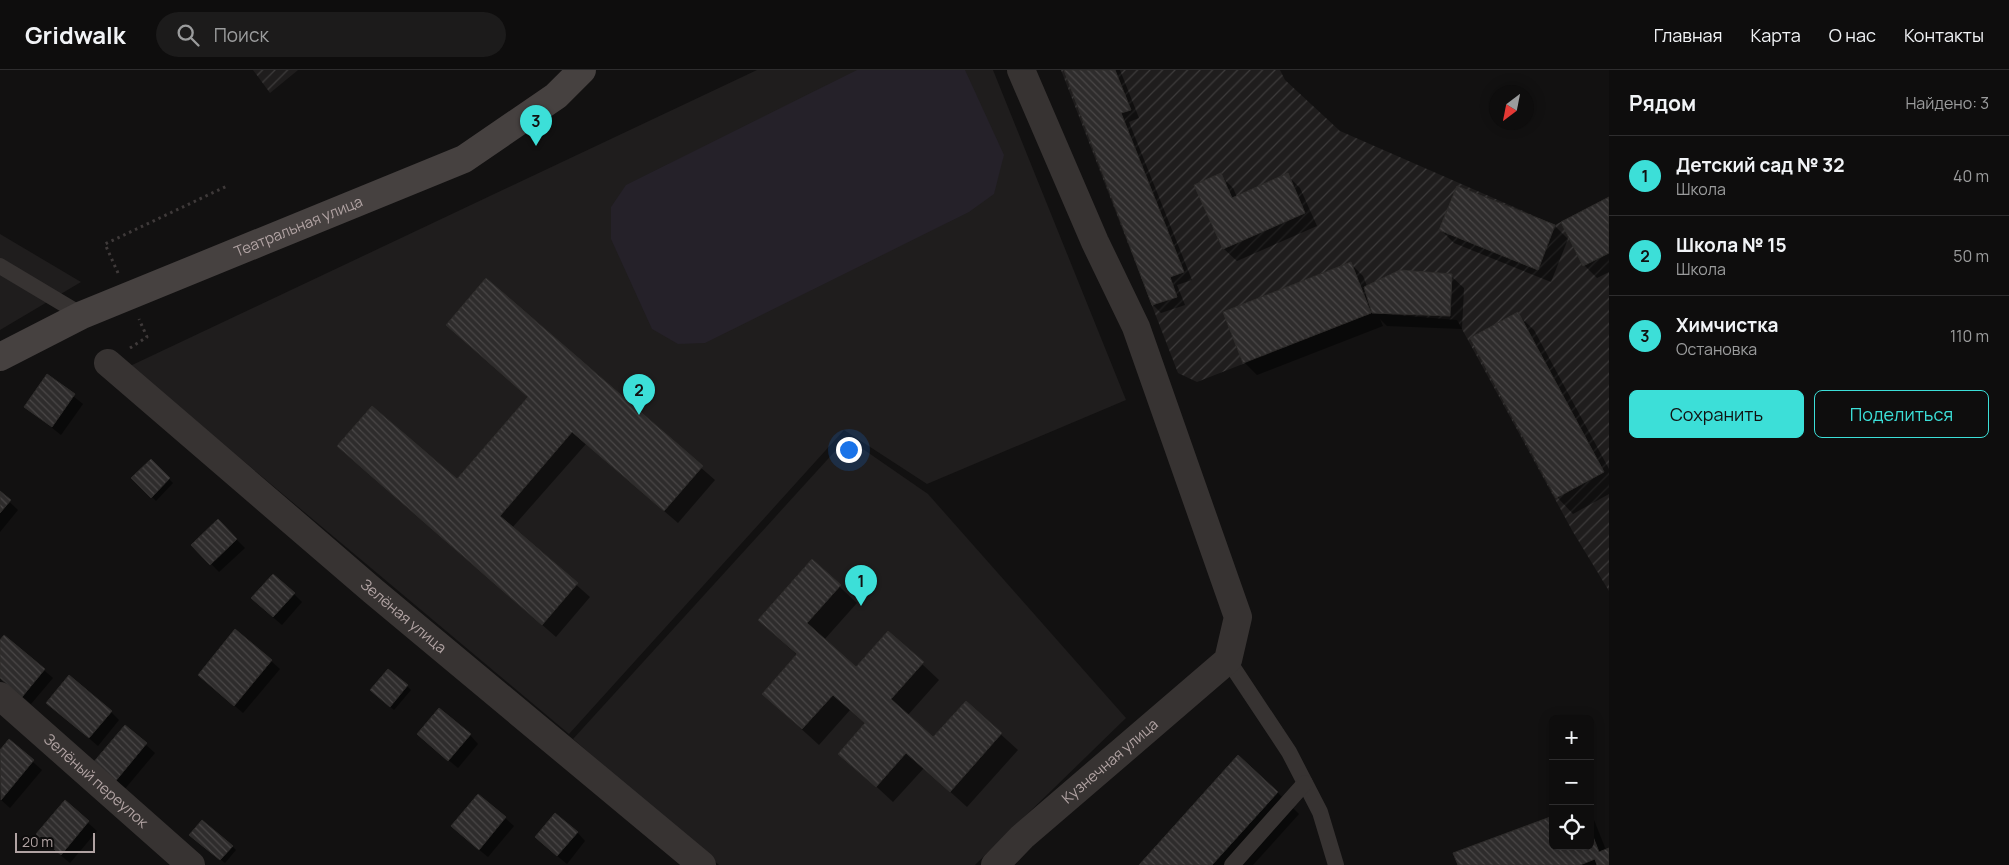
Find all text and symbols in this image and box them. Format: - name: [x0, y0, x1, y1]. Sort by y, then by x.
- search box: [156, 12, 506, 57]
- text: Gridwalk: [25, 18, 126, 51]
- icon: search: [174, 21, 202, 49]
- text: Поиск: [214, 22, 269, 48]
- text: Главная: [1654, 23, 1723, 47]
- text: Карта: [1751, 23, 1801, 47]
- text: О нас: [1829, 23, 1876, 47]
- text: Контакты: [1904, 23, 1984, 47]
- north arrow: [1489, 85, 1534, 130]
- text: Рядом: [1629, 89, 1696, 117]
- text: Найдено: 3: [1905, 92, 1989, 114]
- pin: 3: [520, 105, 552, 146]
- text: Детский сад № 32: [1676, 152, 1845, 178]
- text: 1: [1641, 165, 1649, 187]
- text: 40 m: [1953, 165, 1989, 187]
- text: Школа: [1676, 178, 1726, 200]
- street label: Театральная улица: [231, 190, 366, 262]
- text: Школа № 15: [1676, 232, 1787, 258]
- text: 2: [1640, 245, 1650, 267]
- text: 50 m: [1953, 245, 1989, 267]
- text: Школа: [1676, 258, 1726, 280]
- text: Химчистка: [1676, 312, 1778, 338]
- text: 3: [1640, 325, 1650, 347]
- text: 110 m: [1950, 325, 1989, 347]
- text: Остановка: [1676, 338, 1757, 360]
- pin: 2: [623, 374, 655, 415]
- button: Сохранить: [1629, 390, 1804, 438]
- button: Поделиться: [1814, 390, 1989, 438]
- your location: [836, 437, 862, 463]
- pin: 1: [845, 565, 877, 606]
- street label: Зелёная улица: [356, 574, 451, 658]
- street label: Кузнечная улица: [1057, 714, 1162, 808]
- map controls: [1549, 715, 1594, 850]
- button: +: [1549, 715, 1594, 760]
- street label: Зелёный переулок: [39, 728, 153, 833]
- button: −: [1549, 760, 1594, 805]
- button: locate: [1549, 805, 1594, 850]
- scale bar: [15, 830, 95, 853]
- text: 20 m: [22, 832, 53, 851]

